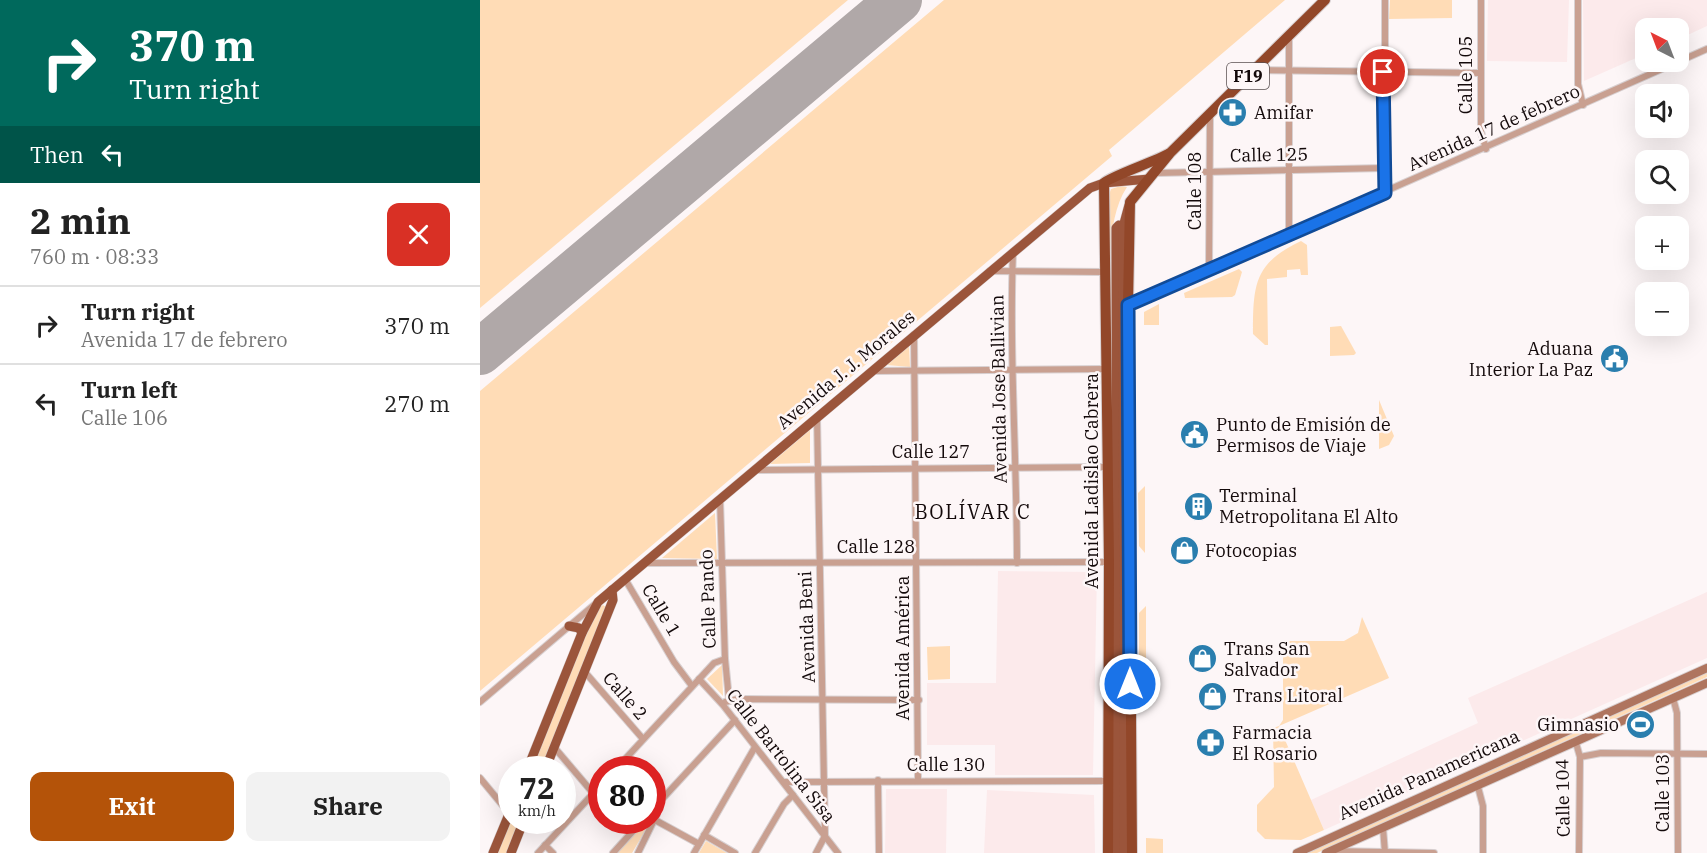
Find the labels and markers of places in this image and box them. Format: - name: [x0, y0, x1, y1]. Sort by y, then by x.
- pin: [1357, 46, 1408, 97]
- pharmacy icon: Amifar: [1217, 97, 1249, 129]
- place label: Amifar: [1254, 101, 1313, 124]
- place label: Aduana Interior La Paz: [1469, 337, 1593, 381]
- public building icon: Aduana Interior La Paz: [1598, 343, 1630, 375]
- place label: Punto de Emisión de Permisos de Viaje: [1216, 413, 1391, 457]
- public building icon: Punto de Emisión de Permisos de Viaje: [1179, 419, 1211, 451]
- place label: Terminal Metropolitana El Alto: [1219, 484, 1398, 528]
- building icon: Terminal Metropolitana El Alto: [1182, 490, 1214, 522]
- shop icon: Fotocopias: [1168, 535, 1200, 567]
- place label: Fotocopias: [1205, 539, 1297, 562]
- place label: Trans San Salvador: [1224, 637, 1310, 681]
- shop icon: Trans San Salvador: [1187, 643, 1219, 675]
- shop icon: Trans Litoral: [1196, 680, 1228, 712]
- place label: Trans Litoral: [1233, 684, 1343, 707]
- sports icon: Gimnasio: [1624, 709, 1656, 741]
- place label: Gimnasio: [1537, 713, 1619, 736]
- place label: Farmacia El Rosario: [1232, 721, 1318, 765]
- pharmacy icon: Farmacia El Rosario: [1195, 727, 1227, 759]

